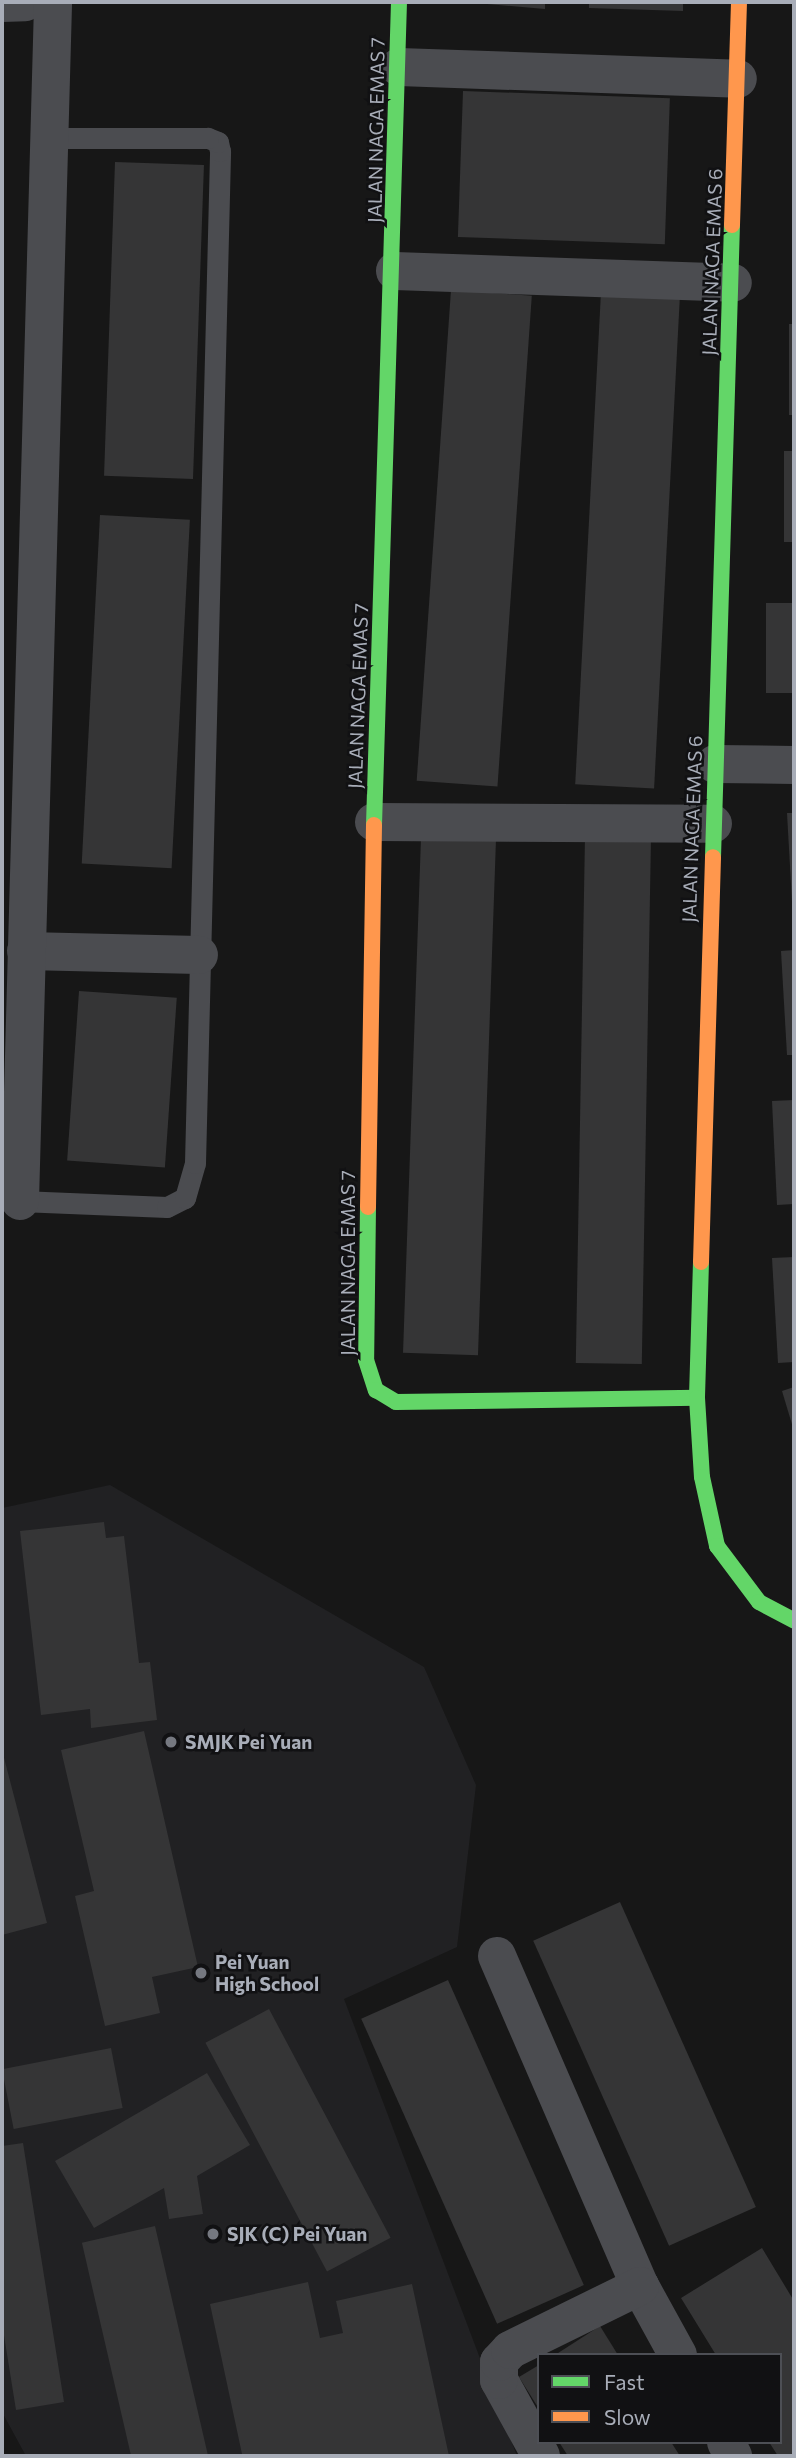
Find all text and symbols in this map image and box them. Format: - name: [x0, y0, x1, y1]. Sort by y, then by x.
- street label: JALAN NAGA EMAS 7: [363, 37, 389, 223]
- street label: JALAN NAGA EMAS 6: [697, 168, 727, 356]
- street label: JALAN NAGA EMAS 7: [343, 603, 373, 789]
- street label: JALAN NAGA EMAS 6: [677, 735, 707, 923]
- street label: JALAN NAGA EMAS 7: [337, 1170, 359, 1356]
- place label: SMJK Pei Yuan: [185, 1731, 312, 1753]
- marker: SMJK Pei Yuan: [163, 1734, 179, 1750]
- place label: Pei Yuan High School: [215, 1951, 319, 1995]
- marker: Pei Yuan High School: [193, 1965, 209, 1981]
- place label: SJK (C) Pei Yuan: [227, 2223, 367, 2245]
- marker: SJK (C) Pei Yuan: [205, 2226, 221, 2242]
- legend: [537, 2353, 782, 2444]
- text: Fast: [604, 2369, 645, 2394]
- text: Slow: [604, 2404, 651, 2429]

